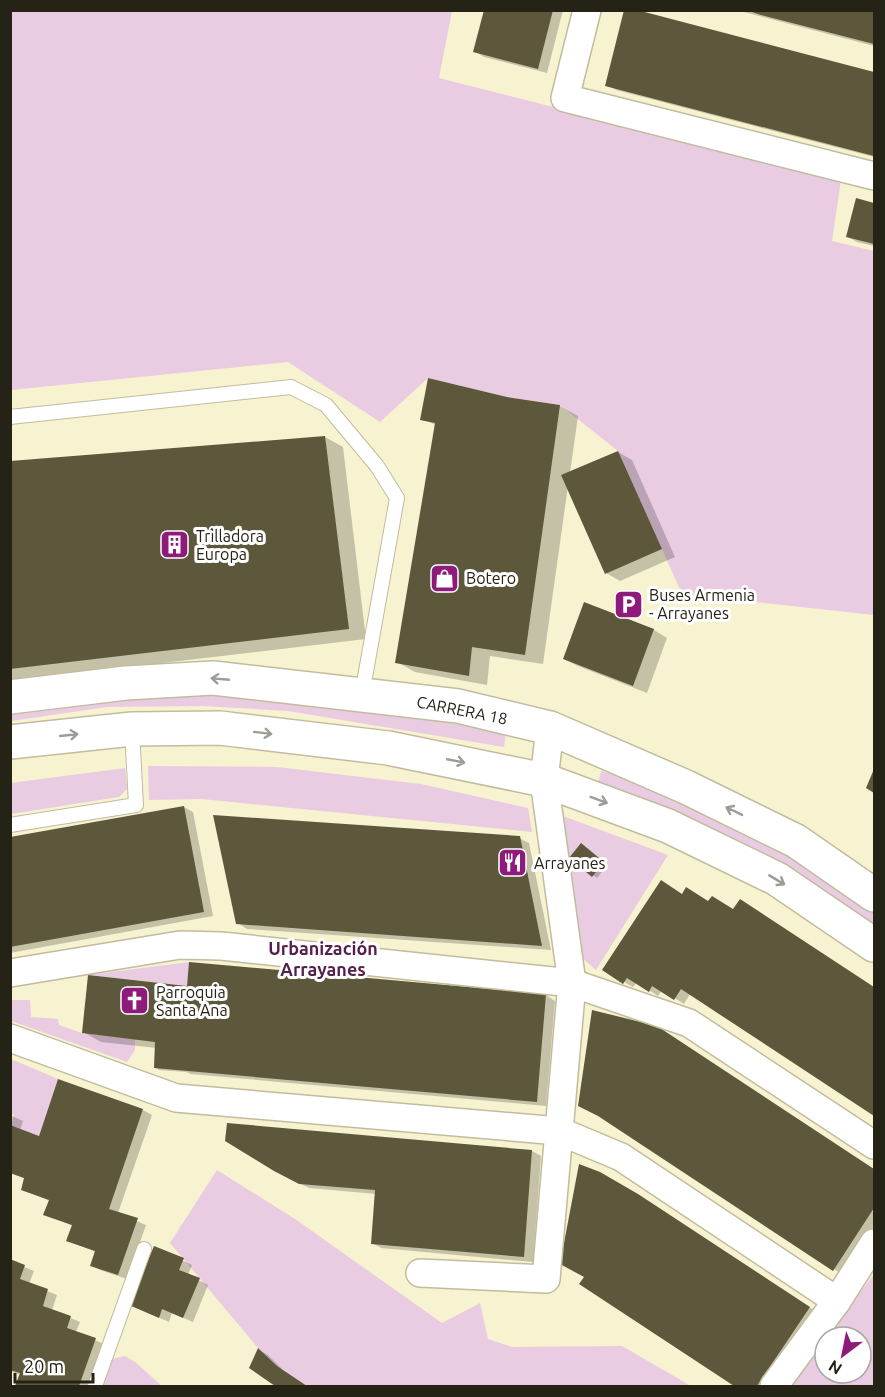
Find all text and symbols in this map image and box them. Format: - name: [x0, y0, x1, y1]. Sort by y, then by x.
- place label: Trilladora Europa: [196, 527, 264, 563]
- building icon: Trilladora Europa: [159, 529, 191, 561]
- shop icon: Botero: [429, 562, 461, 594]
- place label: Botero: [466, 569, 516, 587]
- place label: Buses Armenia - Arrayanes: [649, 586, 755, 622]
- parking icon: Buses Armenia - Arrayanes: [612, 588, 644, 620]
- one-way arrow: [211, 674, 231, 685]
- street label: CARRERA 18: [415, 692, 509, 728]
- one-way arrow: [253, 728, 272, 739]
- one-way arrow: [58, 730, 78, 741]
- one-way arrow: [446, 756, 465, 767]
- one-way arrow: [589, 796, 608, 807]
- one-way arrow: [726, 805, 744, 816]
- restaurant icon: Arrayanes: [497, 847, 529, 879]
- place label: Arrayanes: [534, 854, 606, 872]
- one-way arrow: [768, 874, 785, 886]
- district label: Urbanización Arrayanes: [268, 938, 378, 979]
- place label: Parroquia Santa Ana: [156, 983, 228, 1019]
- church icon: Parroquia Santa Ana: [119, 985, 151, 1017]
- north arrow: [813, 1325, 873, 1385]
- scale bar: [15, 1346, 93, 1384]
- text: 20 m: [24, 1356, 64, 1376]
- text: N: [825, 1357, 845, 1379]

